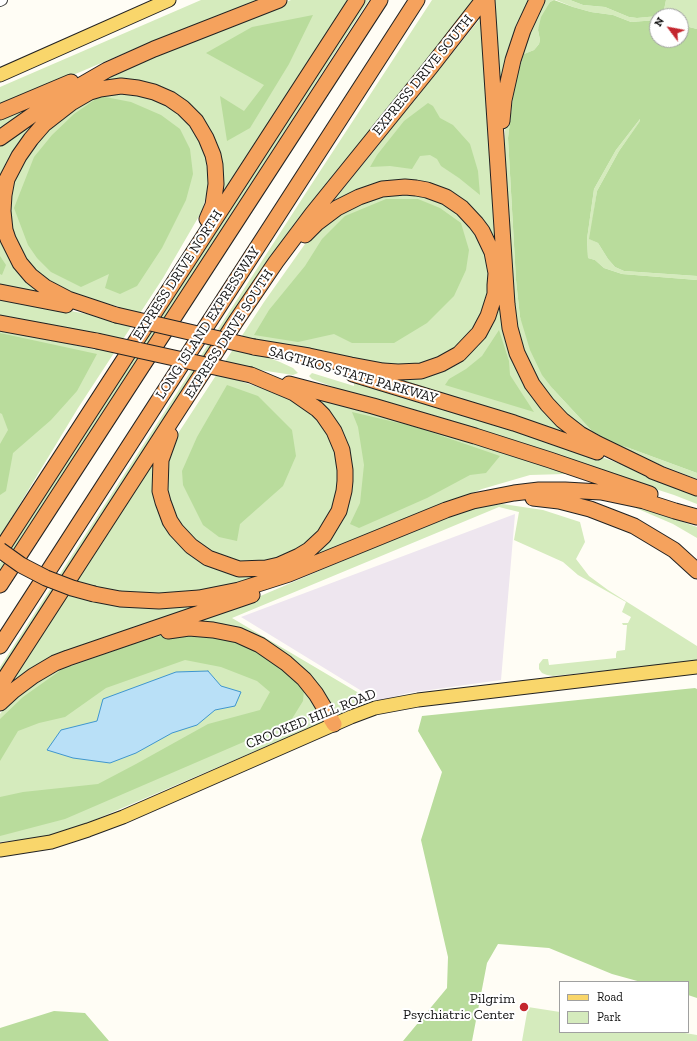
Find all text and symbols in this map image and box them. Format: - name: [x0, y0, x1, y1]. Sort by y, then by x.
- north arrow: [649, 8, 689, 48]
- street label: EXPRESS DRIVE SOUTH: [369, 11, 477, 139]
- text: N: [652, 15, 667, 29]
- street label: EXPRESS DRIVE NORTH: [130, 207, 226, 343]
- street label: LONG ISLAND EXPRESSWAY: [152, 244, 264, 402]
- street label: EXPRESS DRIVE SOUTH: [181, 266, 277, 402]
- street label: SAGTIKOS STATE PARKWAY: [267, 343, 439, 407]
- street label: CROOKED HILL ROAD: [243, 685, 379, 753]
- legend: [559, 981, 689, 1033]
- text: Road: [597, 990, 623, 1004]
- place label: Pilgrim Psychiatric Center: [403, 991, 515, 1024]
- marker: Pilgrim Psychiatric Center: [518, 1001, 530, 1013]
- text: Park: [597, 1010, 621, 1024]

